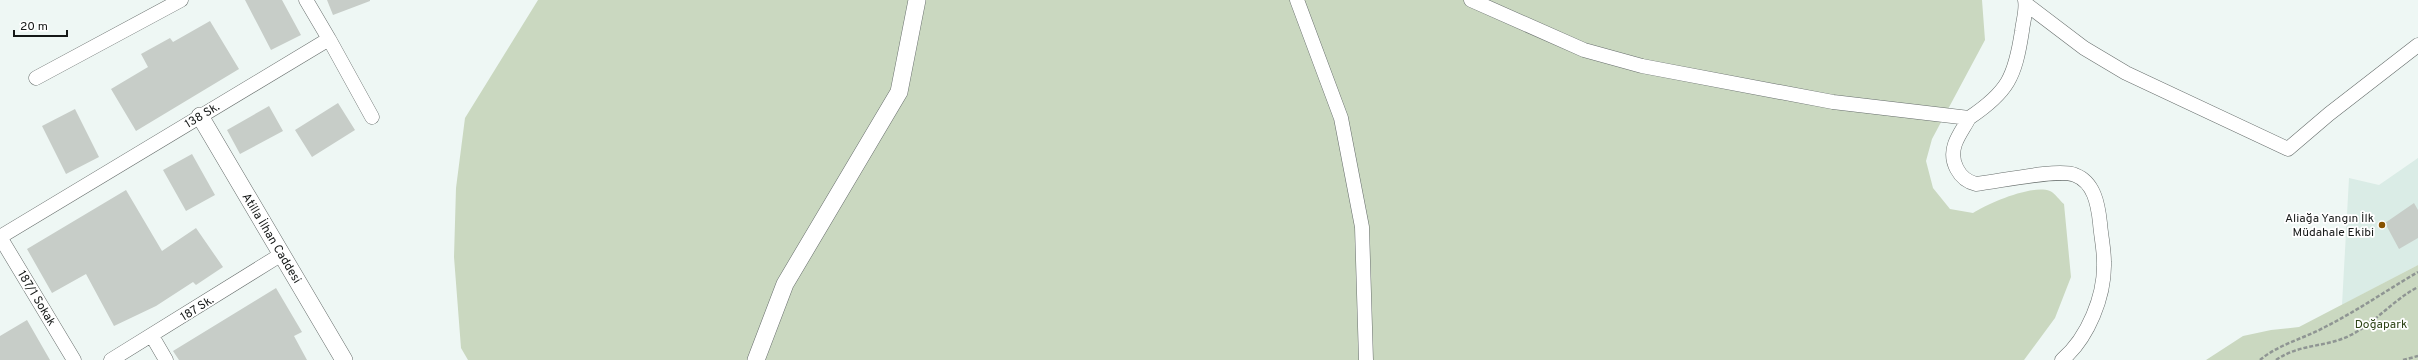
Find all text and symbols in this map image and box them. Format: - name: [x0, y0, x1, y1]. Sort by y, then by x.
- scale bar: [14, 12, 67, 38]
- text: 20 m: [20, 19, 48, 35]
- street label: 138 Sk.: [182, 99, 223, 133]
- street label: Atilla İlhan Caddesi: [238, 190, 305, 287]
- place label: Aliağa Yangın İlk Müdahale Ekibi: [2285, 211, 2374, 241]
- marker: Aliağa Yangın İlk Müdahale Ekibi: [2377, 220, 2387, 230]
- street label: 187/1 Sokak: [13, 268, 59, 329]
- street label: 187 Sk.: [178, 292, 218, 325]
- park label: Doğapark: [2355, 317, 2407, 333]

